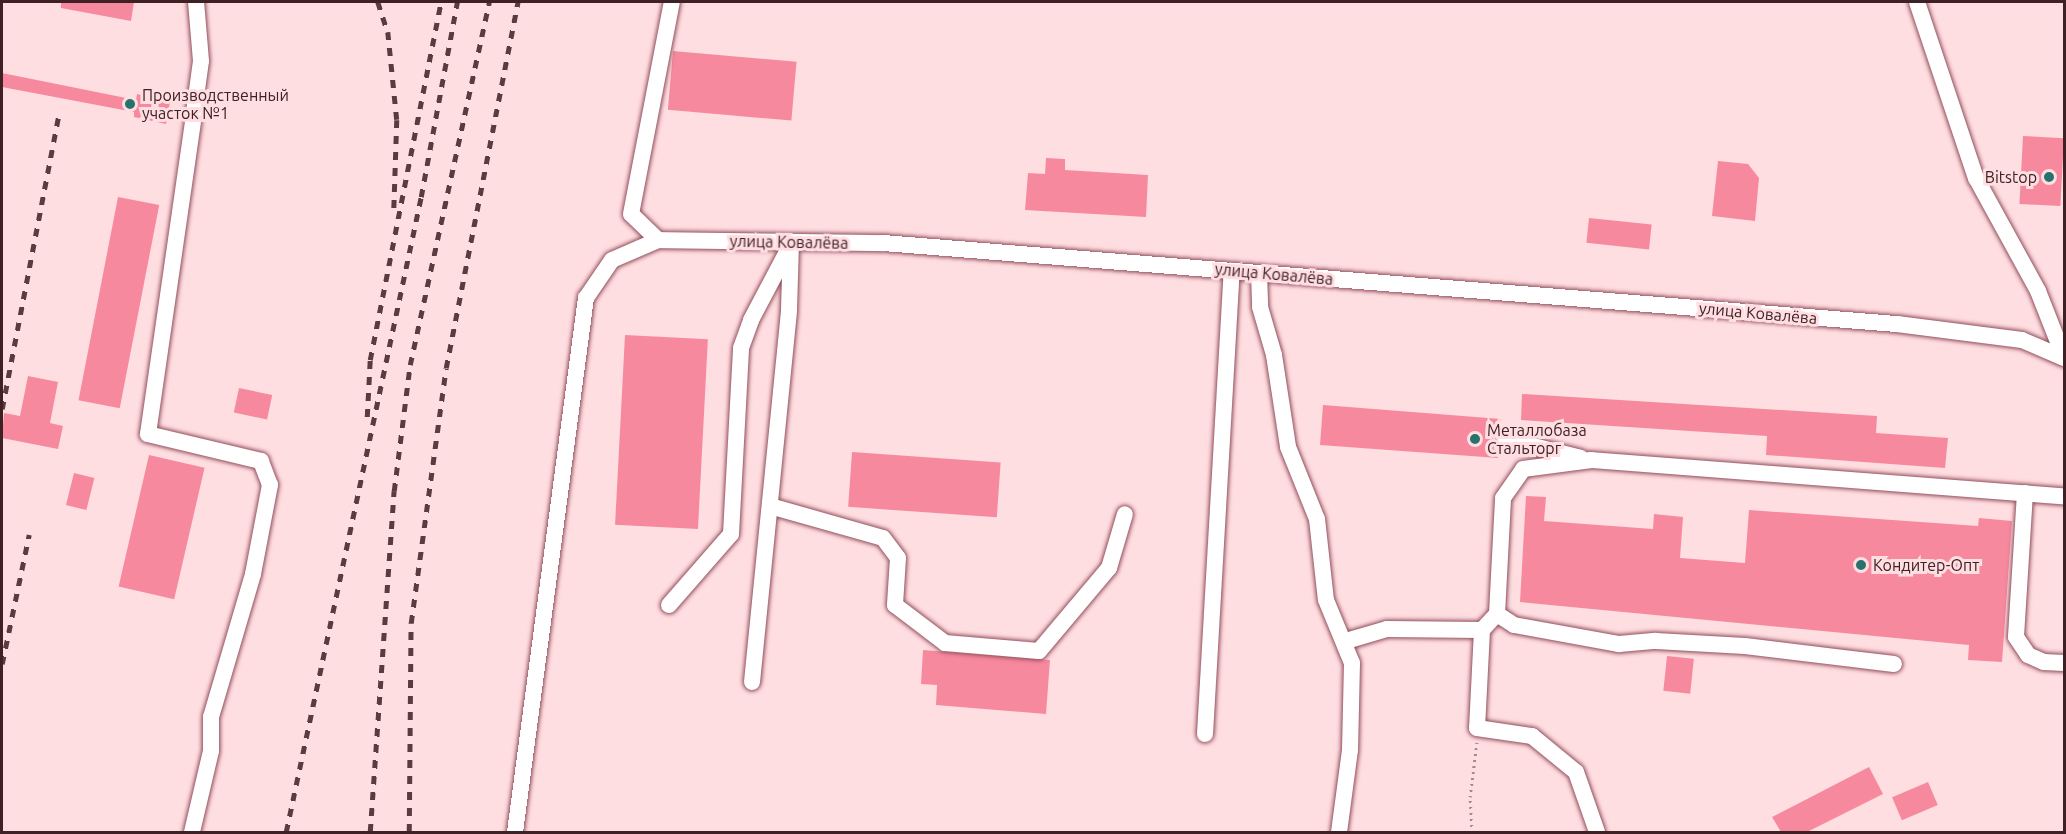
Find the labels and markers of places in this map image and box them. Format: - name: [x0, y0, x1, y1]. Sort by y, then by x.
- place label: Производственный участок №1: [142, 85, 289, 123]
- marker: Производственный участок №1: [123, 97, 137, 111]
- place label: Bitstop: [1985, 167, 2037, 187]
- marker: Bitstop: [2042, 170, 2056, 184]
- place label: Металлобаза Стальторг: [1487, 420, 1587, 458]
- marker: Металлобаза Стальторг: [1468, 432, 1482, 446]
- place label: Кондитер-Опт: [1873, 555, 1979, 575]
- marker: Кондитер-Опт: [1854, 558, 1868, 572]

